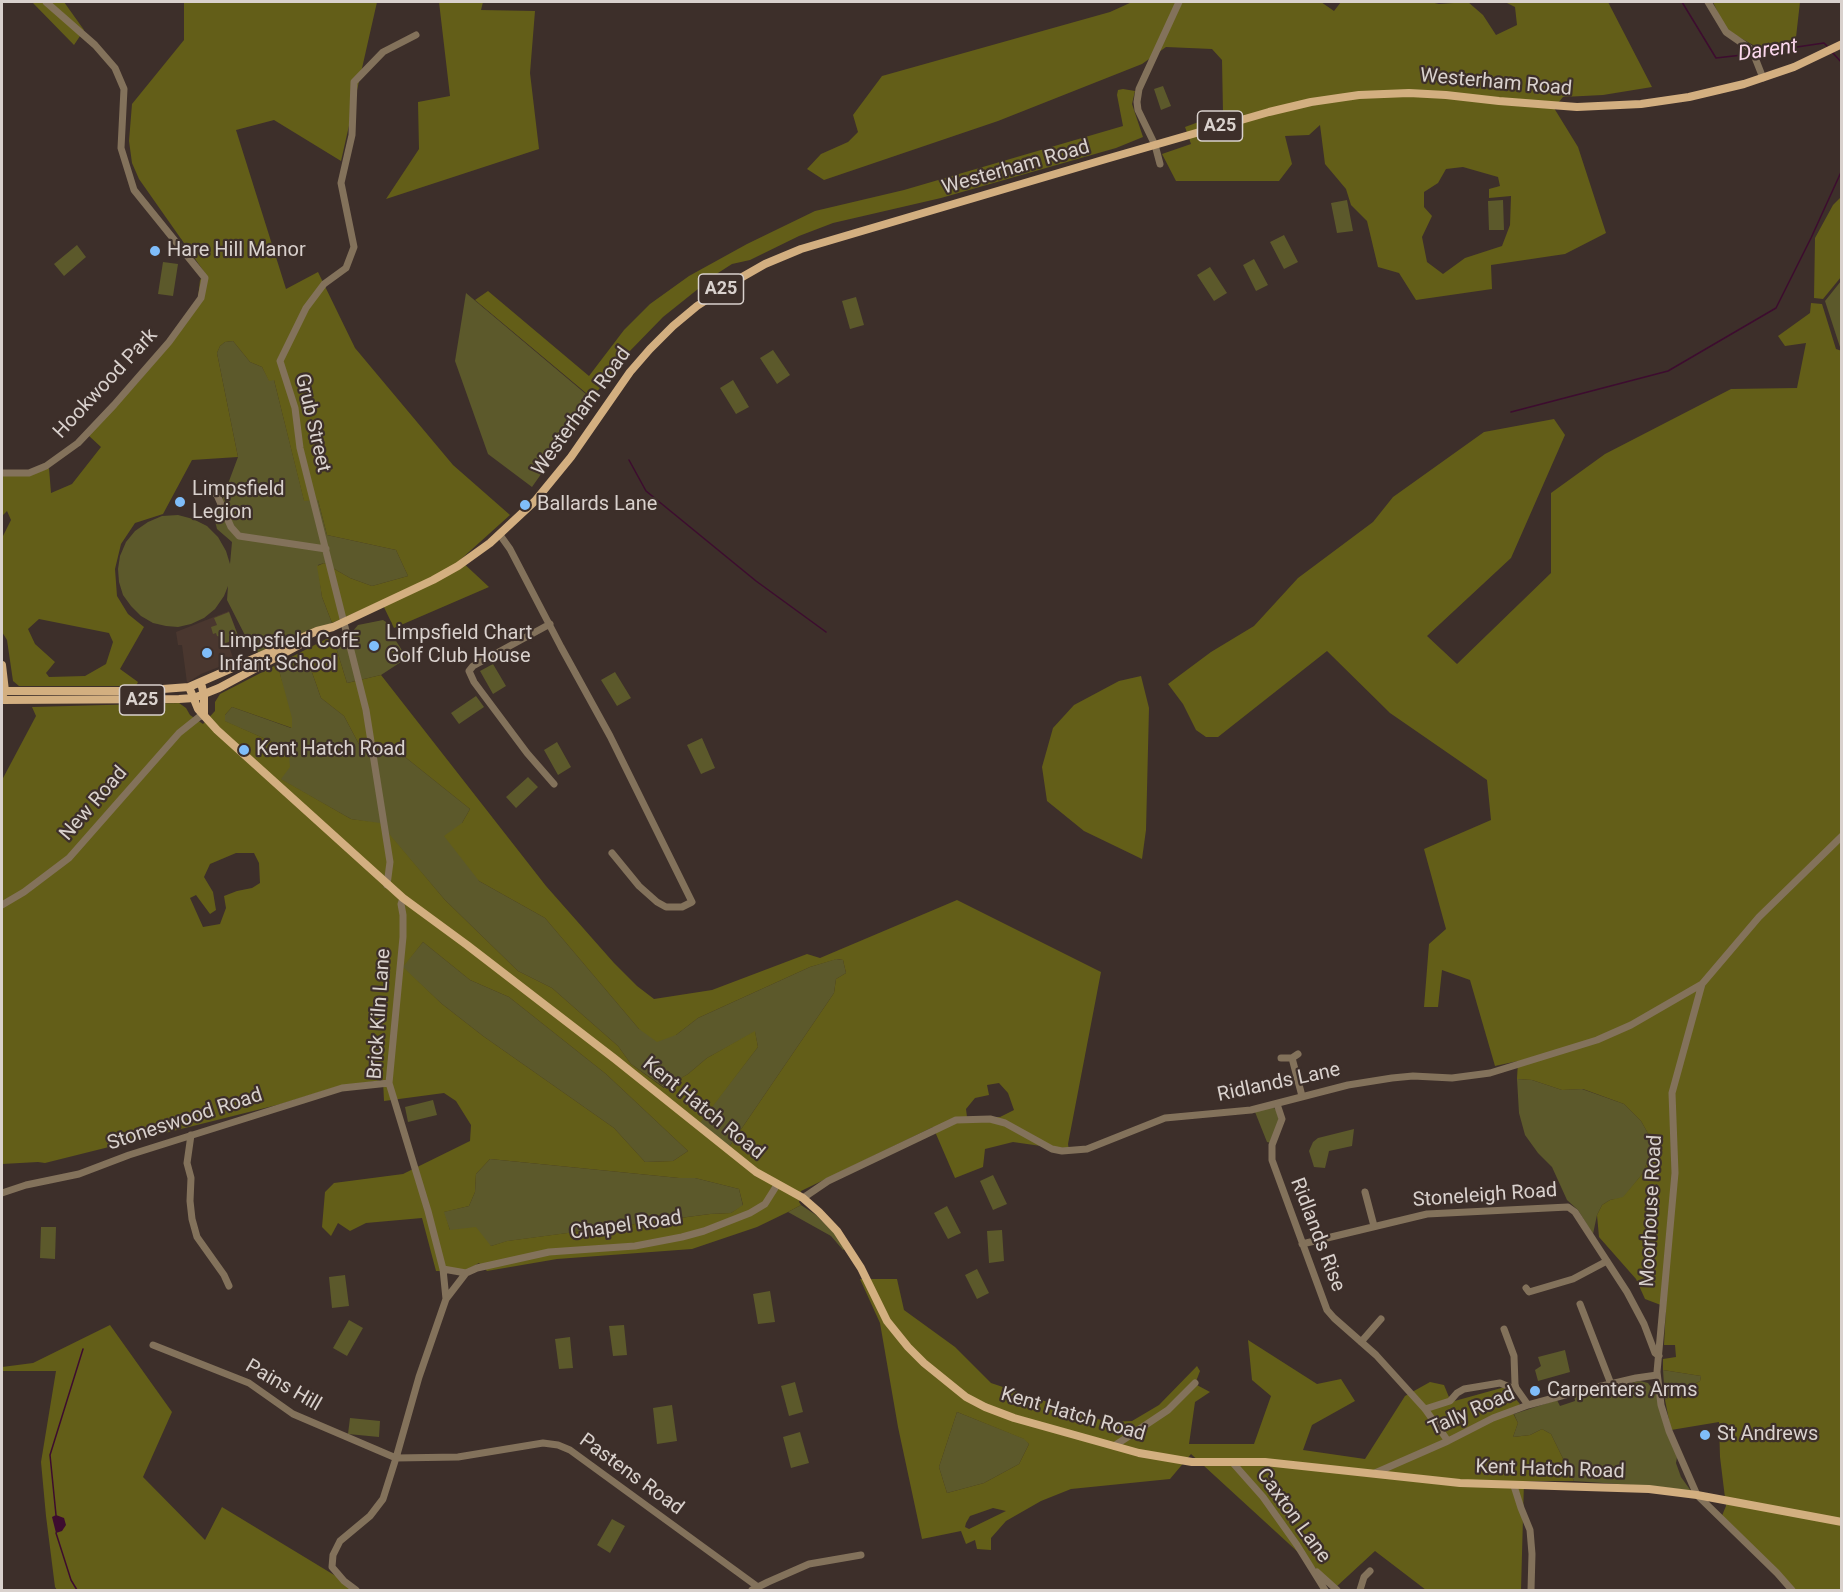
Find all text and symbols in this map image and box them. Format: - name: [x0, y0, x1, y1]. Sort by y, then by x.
- water label: Darent: [1737, 34, 1799, 68]
- street label: Westerham Road: [1419, 64, 1573, 102]
- road number: A25: [1198, 111, 1242, 141]
- street label: Westerham Road: [939, 135, 1093, 201]
- place label: Hare Hill Manor: [167, 239, 306, 263]
- marker: Hare Hill Manor: [148, 244, 162, 258]
- road number: A25: [698, 274, 744, 304]
- street label: Hookwood Park: [49, 324, 163, 444]
- street label: Westerham Road: [527, 343, 637, 481]
- street label: Grub Street: [289, 371, 335, 475]
- place label: Limpsfield Legion: [192, 478, 285, 525]
- place label: Ballards Lane: [537, 493, 657, 517]
- marker: Limpsfield Legion: [173, 495, 187, 509]
- marker: Ballards Lane: [518, 498, 532, 512]
- place label: Limpsfield Chart Golf Club House: [386, 622, 532, 669]
- place label: Limpsfield CofE Infant School: [219, 630, 359, 677]
- marker: Limpsfield Chart Golf Club House: [367, 639, 381, 653]
- marker: Limpsfield CofE Infant School: [200, 646, 214, 660]
- road number: A25: [120, 685, 164, 715]
- place label: Kent Hatch Road: [256, 738, 405, 762]
- marker: Kent Hatch Road: [237, 743, 251, 757]
- street label: New Road: [55, 762, 133, 846]
- street label: Brick Kiln Lane: [363, 948, 397, 1080]
- street label: Kent Hatch Road: [637, 1053, 769, 1165]
- street label: Ridlands Lane: [1215, 1058, 1343, 1108]
- street label: Stoneswood Road: [104, 1084, 266, 1156]
- street label: Moorhouse Road: [1636, 1134, 1668, 1288]
- street label: Ridlands Rise: [1284, 1175, 1350, 1295]
- street label: Stoneleigh Road: [1412, 1179, 1558, 1213]
- street label: Chapel Road: [569, 1206, 683, 1246]
- street label: Pains Hill: [241, 1355, 325, 1417]
- place label: Carpenters Arms: [1547, 1379, 1697, 1403]
- street label: Tally Road: [1425, 1382, 1519, 1442]
- street label: Kent Hatch Road: [998, 1383, 1148, 1447]
- marker: Carpenters Arms: [1528, 1384, 1542, 1398]
- place label: St Andrews: [1717, 1423, 1818, 1447]
- marker: St Andrews: [1698, 1428, 1712, 1442]
- street label: Pastens Road: [574, 1429, 688, 1521]
- street label: Kent Hatch Road: [1475, 1455, 1625, 1485]
- street label: Caxton Lane: [1251, 1464, 1335, 1568]

